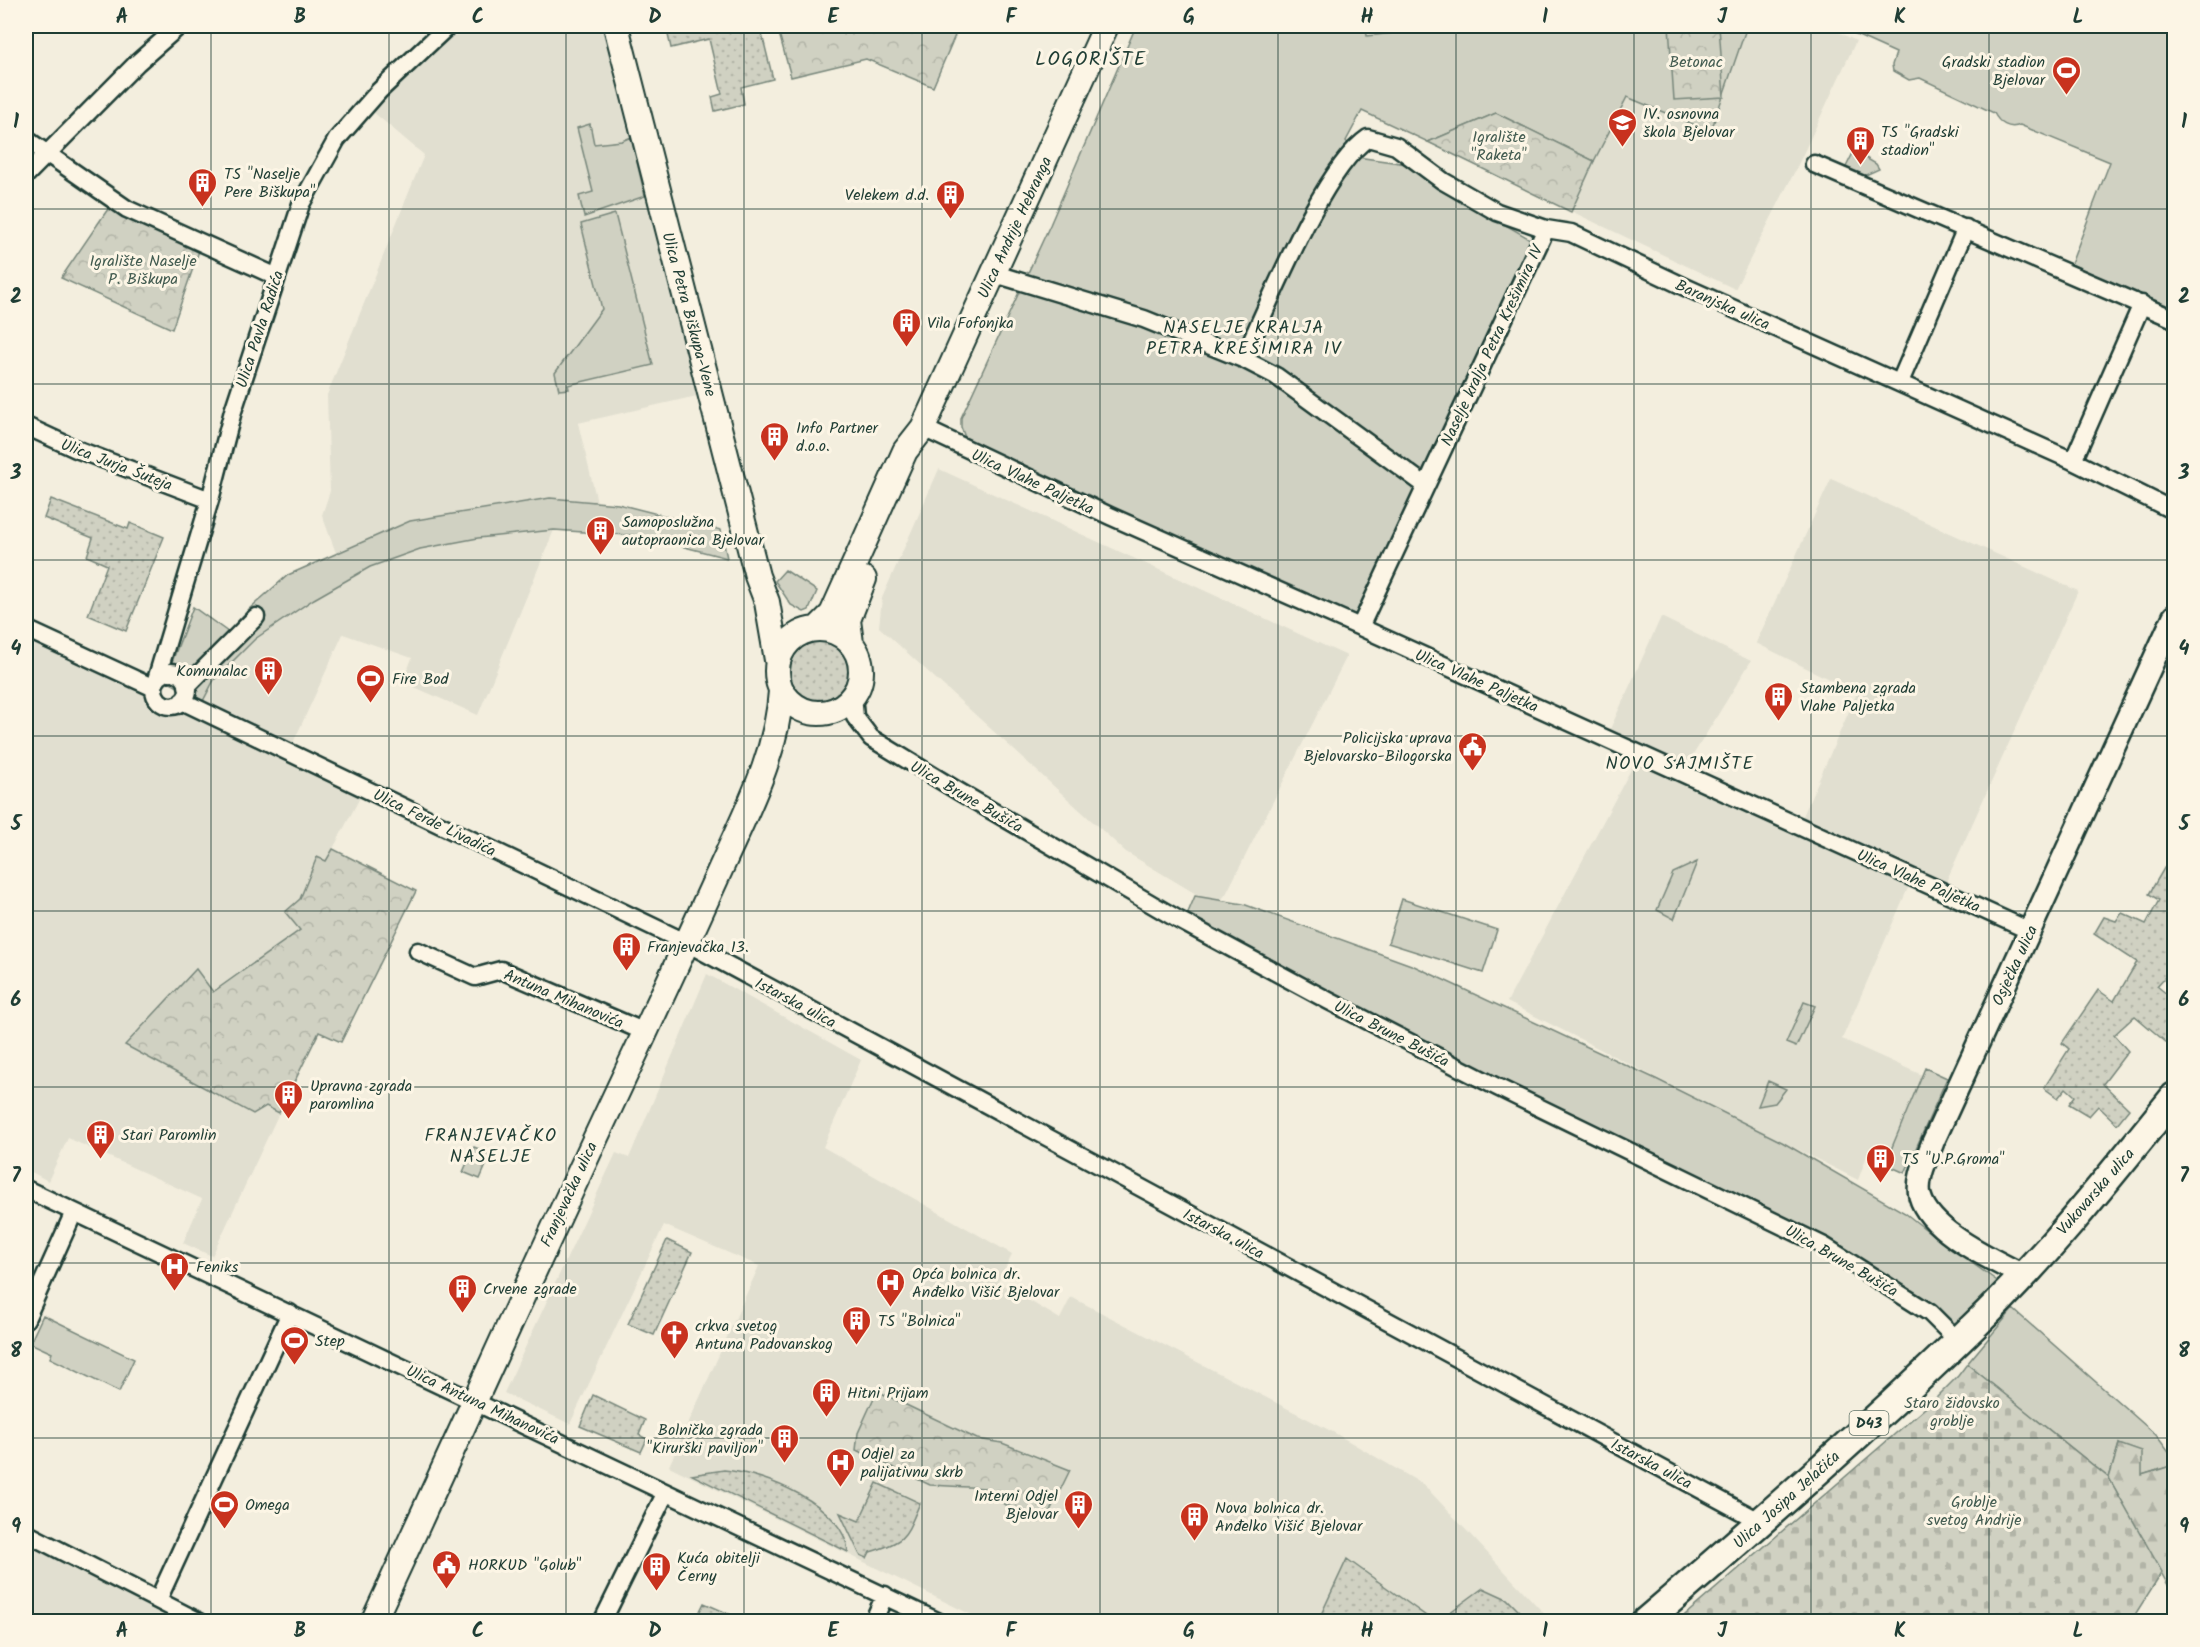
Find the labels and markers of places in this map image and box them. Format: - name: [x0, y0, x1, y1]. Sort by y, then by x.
- place label: Gradski stadion Bjelovar: [1942, 50, 2047, 93]
- sports icon: Gradski stadion Bjelovar: [2050, 54, 2082, 96]
- place label: IV. osnovna škola Bjelovar: [1643, 102, 1736, 145]
- school or university icon: IV. osnovna škola Bjelovar: [1606, 106, 1638, 148]
- place label: TS "Gradski stadion": [1881, 120, 1960, 163]
- building icon: TS "Gradski stadion": [1844, 124, 1876, 166]
- place label: TS "Naselje Pere Biškupa": [224, 162, 316, 205]
- building icon: TS "Naselje Pere Biškupa": [187, 166, 219, 208]
- building icon: Velekem d.d.: [934, 178, 966, 220]
- place label: Velekem d.d.: [845, 183, 929, 208]
- building icon: Vila Fofonjka: [890, 306, 922, 348]
- place label: Vila Fofonjka: [927, 311, 1014, 336]
- place label: Info Partner d.o.o.: [796, 416, 880, 459]
- building icon: Info Partner d.o.o.: [759, 420, 791, 462]
- place label: Samoposlužna autopraonica Bjelovar: [622, 510, 766, 553]
- building icon: Samoposlužna autopraonica Bjelovar: [585, 514, 617, 556]
- building icon: Komunalac: [253, 654, 285, 696]
- place label: Komunalac: [176, 659, 248, 684]
- sports icon: Fire Bod: [355, 662, 387, 704]
- place label: Fire Bod: [392, 667, 450, 692]
- place label: Stambena zgrada Vlahe Paljetka: [1800, 676, 1916, 719]
- building icon: Stambena zgrada Vlahe Paljetka: [1763, 680, 1795, 722]
- place label: Policijska uprava Bjelovarsko-Bilogorska: [1304, 726, 1452, 769]
- public building icon: Policijska uprava Bjelovarsko-Bilogorska: [1457, 730, 1489, 772]
- building icon: Franjevačka 13.: [610, 930, 642, 972]
- place label: Franjevačka 13.: [647, 935, 749, 960]
- place label: Upravna zgrada paromlina: [309, 1074, 412, 1117]
- building icon: Upravna zgrada paromlina: [273, 1078, 305, 1120]
- building icon: Stari Paromlin: [84, 1118, 116, 1160]
- place label: Stari Paromlin: [121, 1123, 216, 1148]
- building icon: TS "U.P.Groma": [1865, 1142, 1897, 1184]
- place label: TS "U.P.Groma": [1902, 1147, 2005, 1172]
- hospital icon: Feniks: [159, 1250, 191, 1292]
- place label: Feniks: [196, 1255, 238, 1280]
- place label: Opća bolnica dr. Anđelko Višić Bjelovar: [912, 1262, 1061, 1305]
- hospital icon: Opća bolnica dr. Anđelko Višić Bjelovar: [875, 1266, 907, 1308]
- building icon: Crvene zgrade: [446, 1272, 478, 1314]
- place label: Crvene zgrade: [483, 1277, 577, 1302]
- building icon: TS "Bolnica": [841, 1304, 873, 1346]
- place label: TS "Bolnica": [878, 1309, 961, 1334]
- place label: crkva svetog Antuna Padovanskog: [695, 1314, 833, 1357]
- church icon: crkva svetog Antuna Padovanskog: [658, 1318, 690, 1360]
- sports icon: Step: [278, 1324, 310, 1366]
- place label: Step: [315, 1329, 345, 1354]
- building icon: Hitni Prijam: [810, 1376, 842, 1418]
- place label: Hitni Prijam: [847, 1381, 929, 1406]
- place label: Bolnička zgrada "Kirurški paviljon": [647, 1418, 764, 1461]
- building icon: Bolnička zgrada "Kirurški paviljon": [768, 1422, 800, 1464]
- place label: Odjel za palijativnu skrb: [860, 1442, 963, 1485]
- hospital icon: Odjel za palijativnu skrb: [824, 1446, 856, 1488]
- place label: Interni Odjel Bjelovar: [974, 1484, 1060, 1527]
- sports icon: Omega: [208, 1488, 240, 1530]
- building icon: Interni Odjel Bjelovar: [1063, 1488, 1095, 1530]
- place label: Omega: [245, 1493, 290, 1518]
- place label: Nova bolnica dr. Anđelko Višić Bjelovar: [1215, 1496, 1364, 1539]
- building icon: Nova bolnica dr. Anđelko Višić Bjelovar: [1178, 1500, 1210, 1542]
- place label: Kuća obitelji Černy: [677, 1546, 761, 1589]
- public building icon: HORKUD "Golub": [431, 1548, 463, 1590]
- building icon: Kuća obitelji Černy: [640, 1550, 672, 1592]
- place label: HORKUD "Golub": [468, 1553, 582, 1578]

